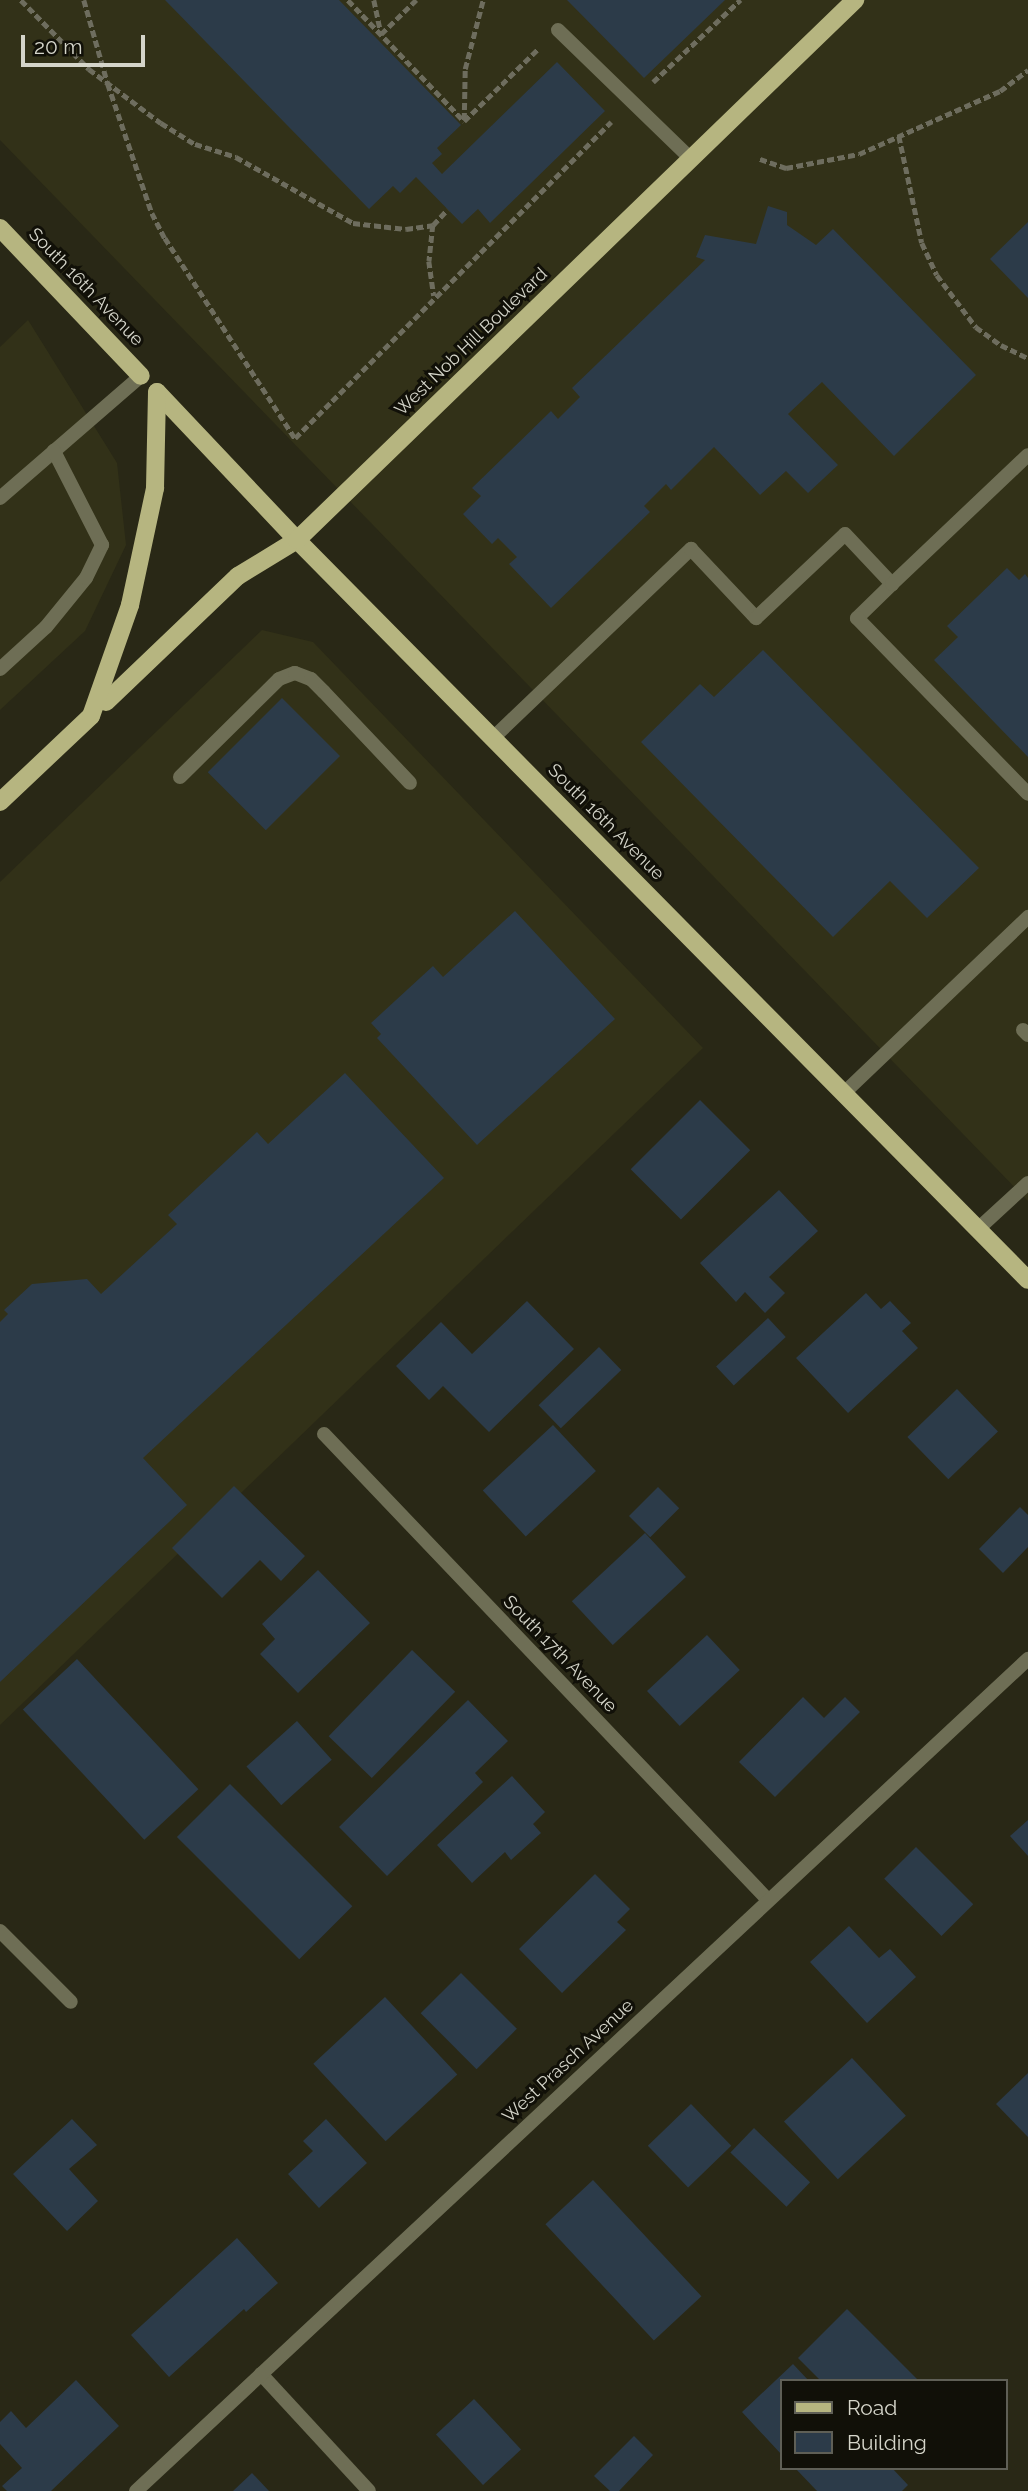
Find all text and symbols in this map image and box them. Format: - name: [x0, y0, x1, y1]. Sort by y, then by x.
- scale bar: [24, 21, 149, 65]
- text: 20 m: [34, 34, 82, 59]
- street label: South 16th Avenue: [24, 223, 148, 351]
- street label: West Nob Hill Boulevard: [390, 263, 552, 421]
- street label: South 16th Avenue: [543, 759, 669, 885]
- street label: South 17th Avenue: [498, 1591, 622, 1717]
- street label: West Prasch Avenue: [498, 1995, 638, 2127]
- legend: [780, 2379, 1007, 2470]
- text: Road: [847, 2395, 897, 2420]
- text: Building: [847, 2430, 927, 2455]

